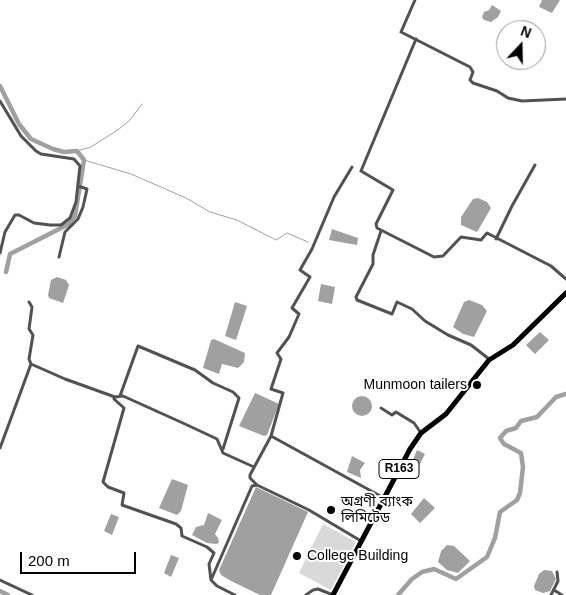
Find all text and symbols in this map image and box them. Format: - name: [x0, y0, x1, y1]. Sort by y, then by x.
- north arrow: [496, 20, 546, 70]
- text: N: [518, 23, 534, 41]
- place label: Munmoon tailers: [364, 377, 467, 393]
- marker: Munmoon tailers: [471, 379, 483, 391]
- road number: R163: [379, 459, 419, 478]
- place label: অগ্রণী ব্যাংক লিমিটেড: [341, 494, 413, 526]
- marker: অগ্রণী ব্যাংক লিমিটেড: [325, 504, 337, 516]
- scale bar: [22, 542, 139, 574]
- place label: College Building: [307, 548, 408, 564]
- marker: College Building: [291, 550, 303, 562]
- text: 200 m: [28, 552, 70, 569]

